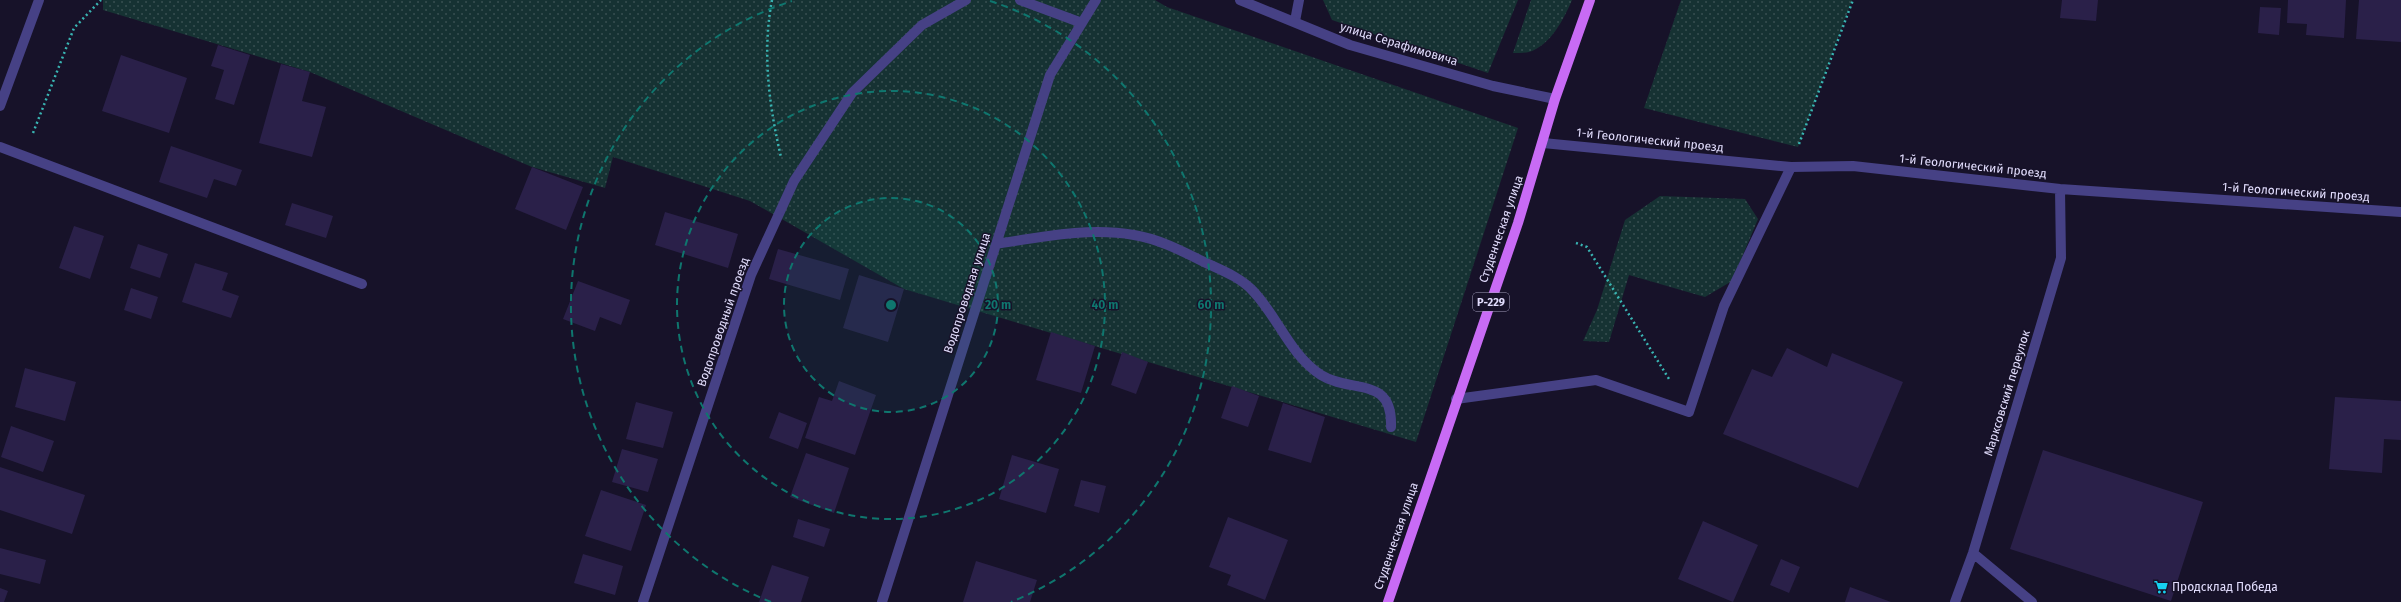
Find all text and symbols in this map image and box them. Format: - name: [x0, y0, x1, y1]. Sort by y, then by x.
- street label: улица Серафимовича: [1338, 19, 1460, 69]
- street label: 1-й Геологический проезд: [1576, 125, 1724, 155]
- street label: 1-й Геологический проезд: [1899, 151, 2047, 181]
- street label: Студенческая улица: [1476, 174, 1526, 284]
- street label: 1-й Геологический проезд: [2222, 180, 2370, 204]
- street label: Водопроводная улица: [941, 231, 993, 355]
- street label: Водопроводный проезд: [694, 255, 752, 388]
- road number: Р-229: [1473, 293, 1509, 311]
- centre of rings: [884, 298, 898, 312]
- text: 20 m: [985, 298, 1011, 312]
- text: 40 m: [1092, 298, 1118, 312]
- text: 60 m: [1198, 298, 1224, 312]
- street label: Марксовский переулок: [1981, 328, 2033, 458]
- street label: Студенческая улица: [1371, 481, 1421, 591]
- supermarket icon: Продсклад Победа: [2153, 579, 2169, 595]
- place label: Продсклад Победа: [2172, 580, 2278, 594]

